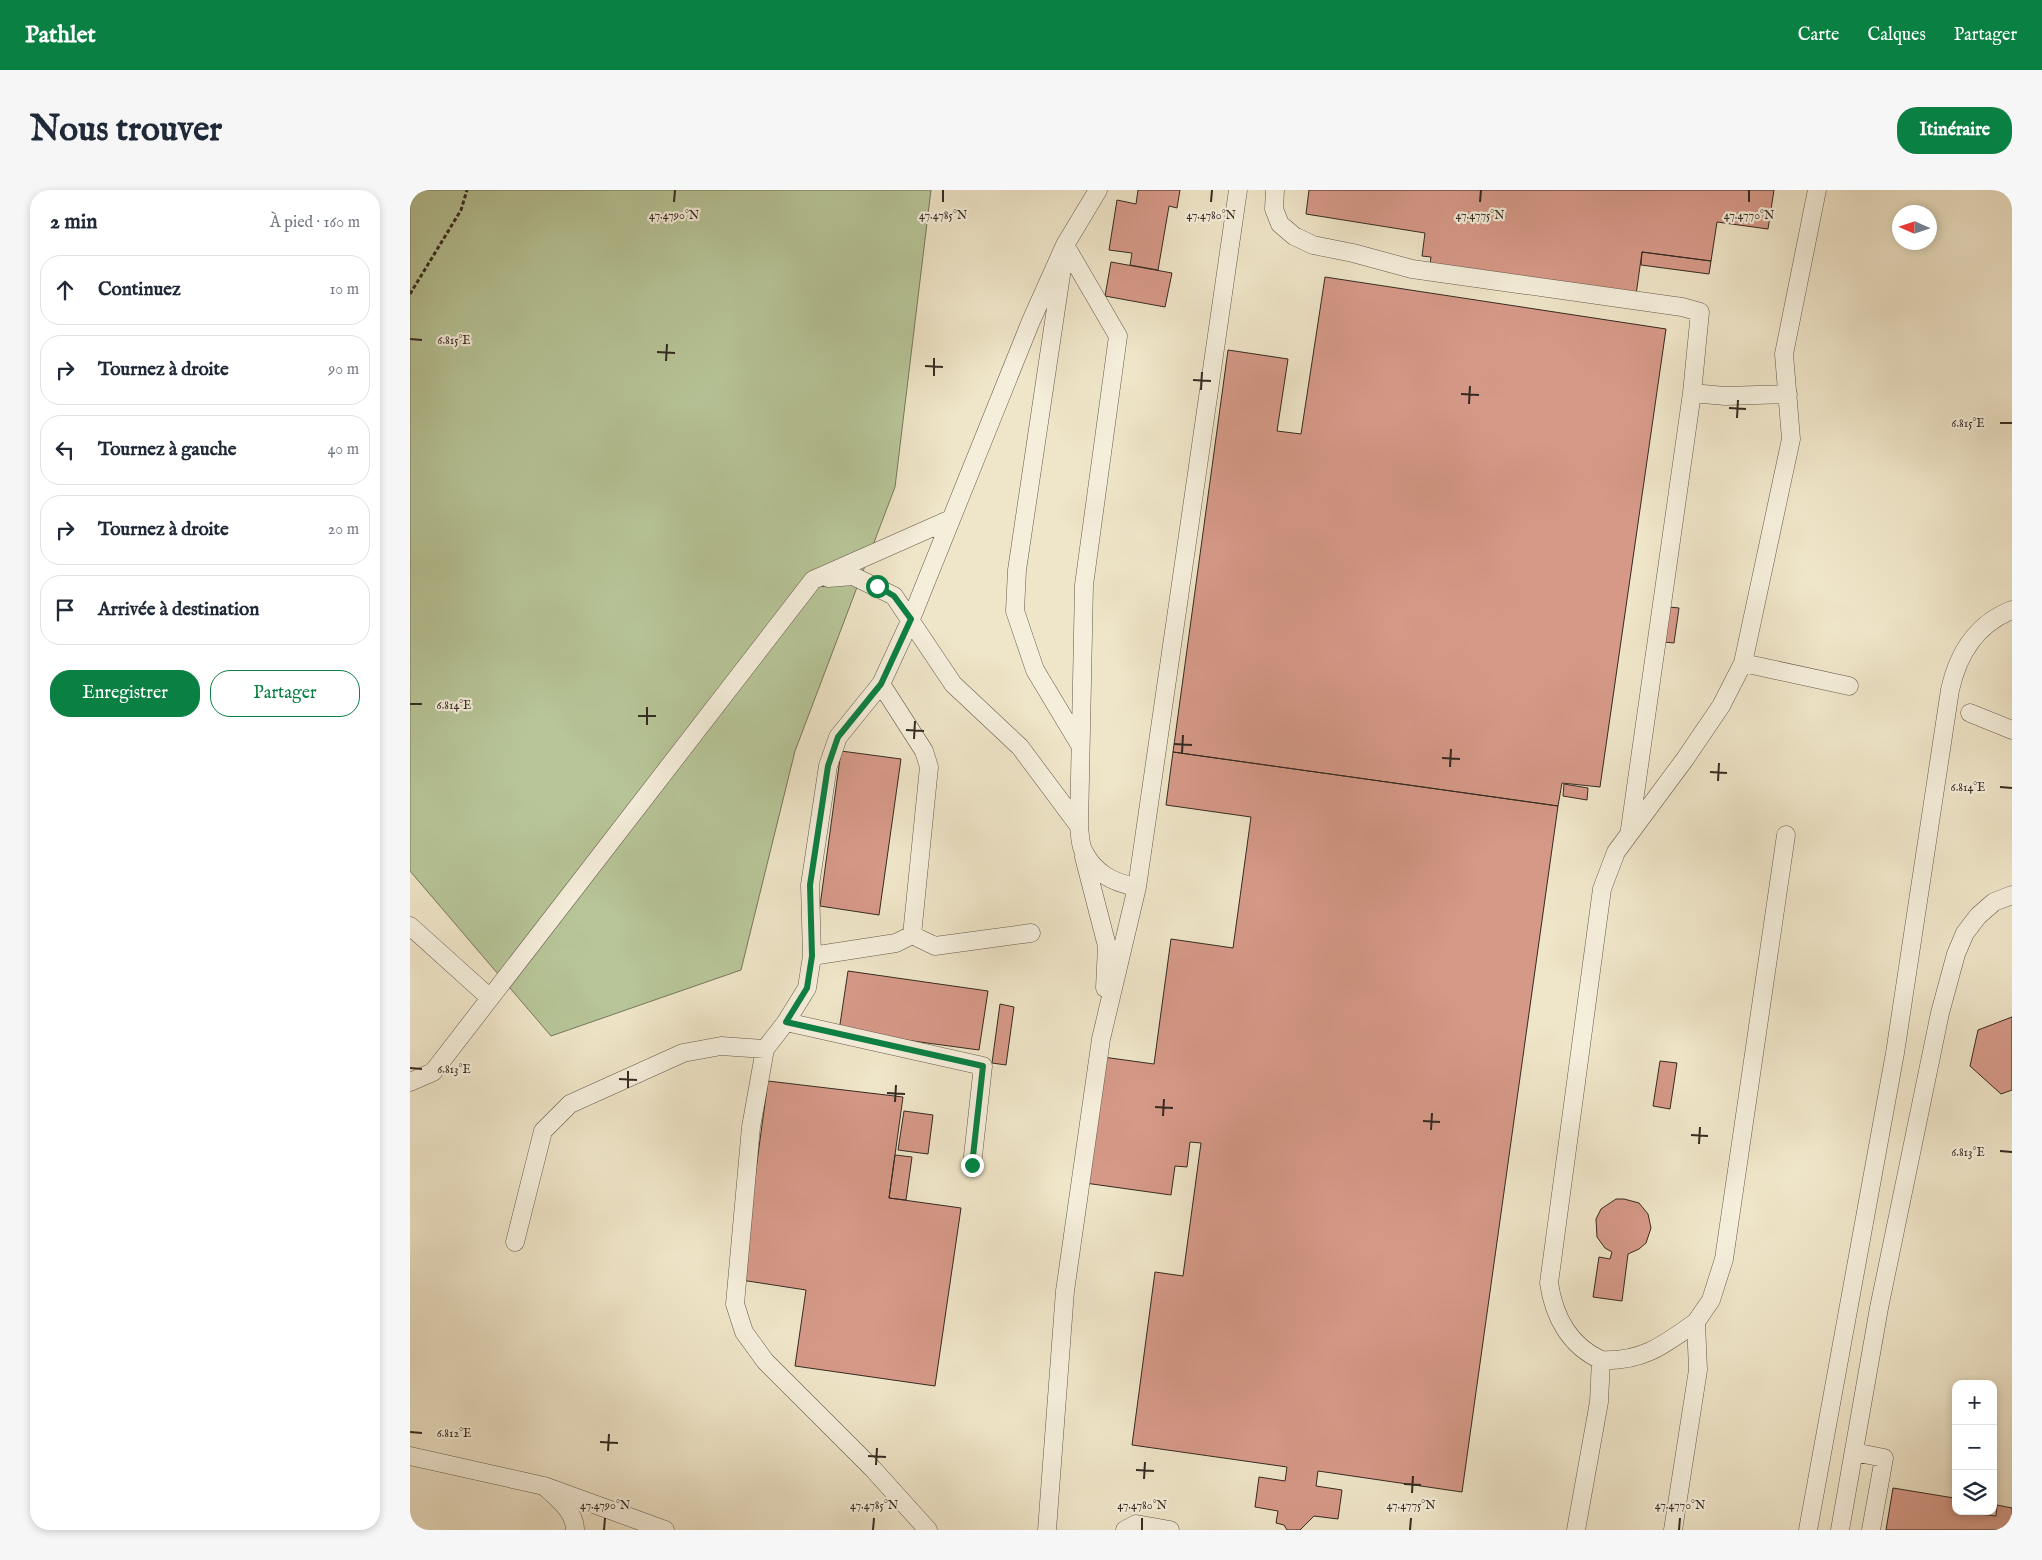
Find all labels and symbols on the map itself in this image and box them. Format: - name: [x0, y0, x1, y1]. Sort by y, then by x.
- north arrow: [1892, 205, 1937, 250]
- text: 47.4790°N: [649, 208, 700, 223]
- text: 47.4785°N: [919, 208, 968, 223]
- text: 47.4780°N: [1186, 208, 1236, 223]
- text: 47.4775°N: [1455, 208, 1505, 223]
- text: 47.4770°N: [1724, 208, 1775, 223]
- text: 6.815°E: [437, 333, 471, 348]
- text: 6.815°E: [1951, 416, 1985, 431]
- route start: [866, 575, 889, 598]
- text: 6.814°E: [437, 698, 471, 713]
- text: 6.814°E: [1951, 780, 1985, 795]
- text: 6.813°E: [437, 1062, 471, 1077]
- text: 6.813°E: [1951, 1145, 1985, 1160]
- route end: [961, 1154, 984, 1177]
- text: 6.812°E: [437, 1426, 471, 1441]
- text: 47.4790°N: [580, 1498, 631, 1513]
- text: 47.4785°N: [850, 1498, 899, 1513]
- text: 47.4780°N: [1117, 1498, 1167, 1513]
- text: 47.4775°N: [1386, 1498, 1436, 1513]
- text: 47.4770°N: [1655, 1498, 1706, 1513]

